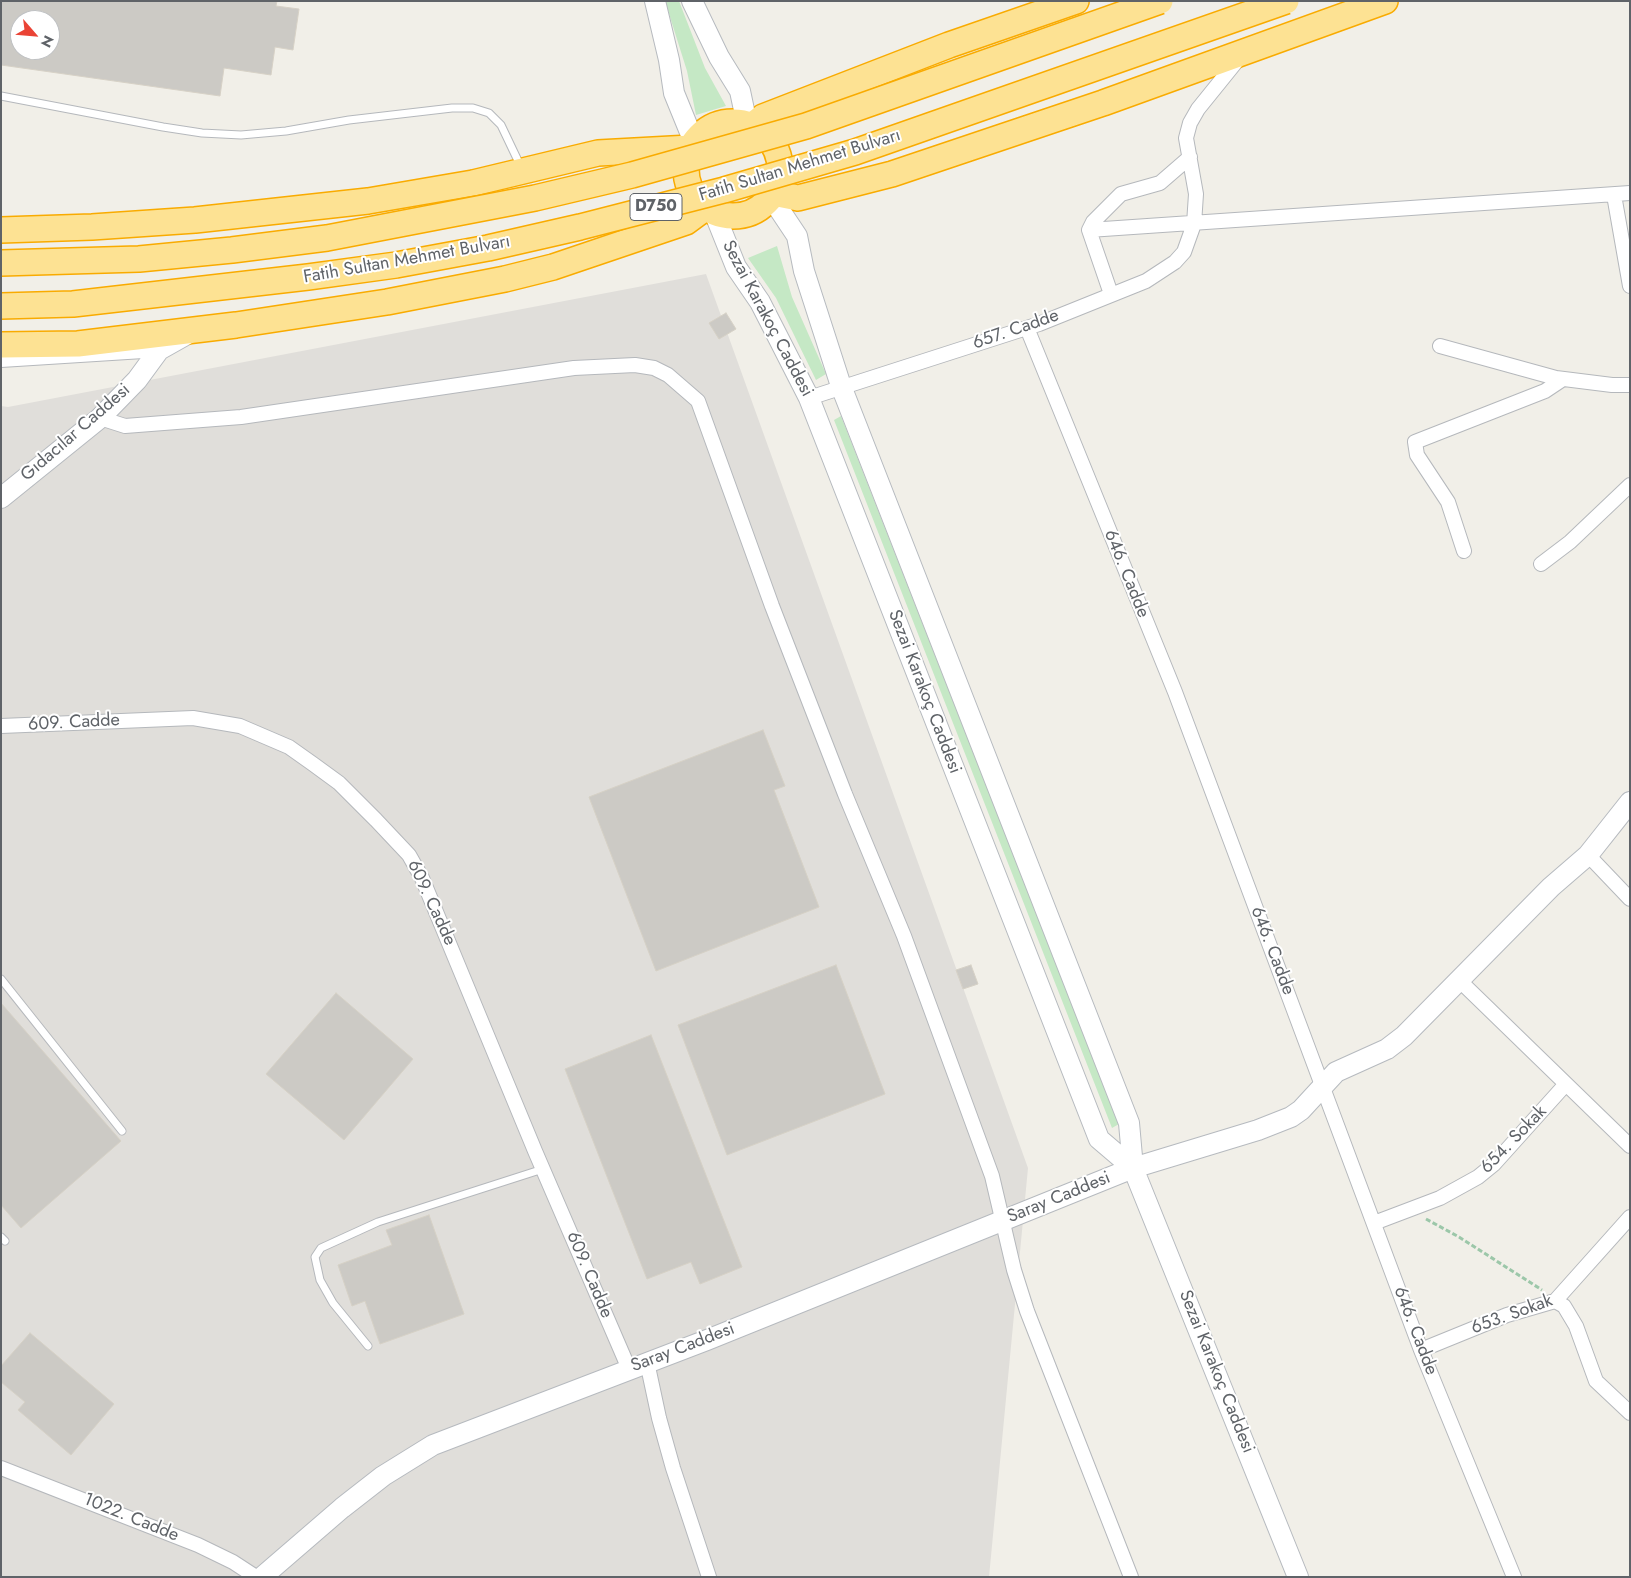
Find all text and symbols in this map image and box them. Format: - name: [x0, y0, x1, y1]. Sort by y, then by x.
- north arrow: [10, 10, 60, 60]
- text: N: [36, 32, 59, 51]
- street label: Fatih Sultan Mehmet Bulvarı: [697, 125, 903, 207]
- road number: D750: [630, 193, 682, 220]
- street label: Fatih Sultan Mehmet Bulvarı: [302, 231, 512, 289]
- street label: Sezai Karakoç Caddesi: [717, 237, 817, 401]
- street label: 657. Cadde: [970, 305, 1062, 355]
- street label: Gıdacılar Caddesi: [17, 380, 135, 486]
- street label: 646. Cadde: [1099, 527, 1153, 621]
- street label: Sezai Karakoç Caddesi: [883, 607, 965, 777]
- street label: 609. Cadde: [28, 710, 120, 736]
- street label: 609. Cadde: [402, 857, 460, 949]
- street label: 646. Cadde: [1245, 904, 1299, 998]
- street label: 654. Sokak: [1476, 1102, 1552, 1178]
- street label: Saray Caddesi: [1004, 1168, 1114, 1228]
- street label: 609. Cadde: [561, 1229, 617, 1321]
- street label: 646. Cadde: [1388, 1284, 1442, 1378]
- street label: Sezai Karakoç Caddesi: [1173, 1287, 1259, 1457]
- street label: 653. Sokak: [1468, 1290, 1556, 1340]
- street label: Saray Caddesi: [628, 1318, 738, 1378]
- street label: 1022. Cadde: [80, 1489, 182, 1547]

